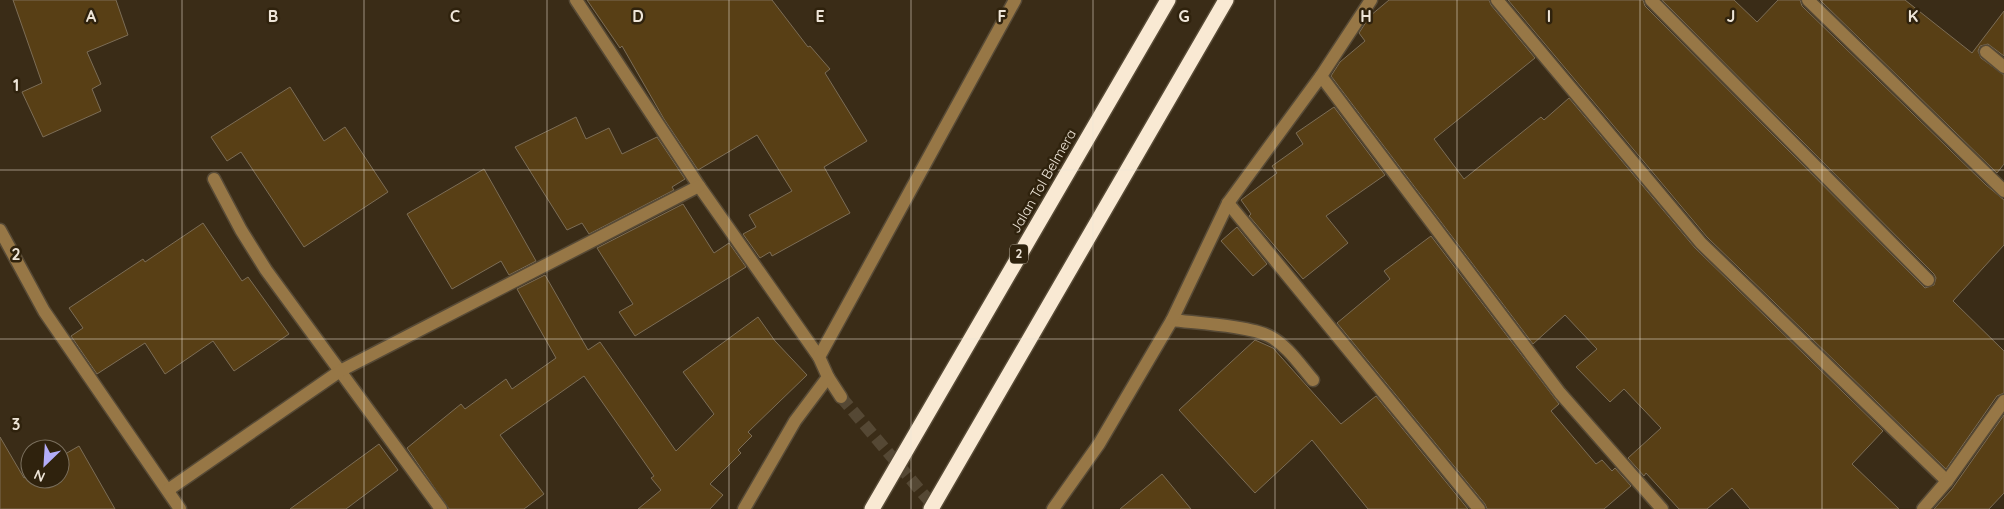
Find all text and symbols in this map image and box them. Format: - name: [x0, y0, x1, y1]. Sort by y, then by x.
- text: A: [86, 6, 97, 26]
- text: B: [268, 6, 278, 26]
- text: C: [450, 6, 460, 26]
- text: D: [632, 6, 644, 26]
- text: E: [815, 6, 825, 26]
- text: F: [998, 6, 1007, 26]
- text: G: [1178, 6, 1190, 26]
- text: H: [1360, 6, 1372, 26]
- text: I: [1547, 6, 1551, 26]
- text: J: [1727, 6, 1735, 26]
- text: K: [1908, 6, 1918, 26]
- text: 1: [13, 75, 19, 95]
- street label: Jalan Tol Belmera: [1006, 126, 1080, 236]
- text: 2: [11, 244, 21, 264]
- road number: 2: [1010, 244, 1028, 264]
- text: 3: [12, 414, 20, 434]
- north arrow: [20, 439, 70, 489]
- text: N: [31, 465, 48, 486]

